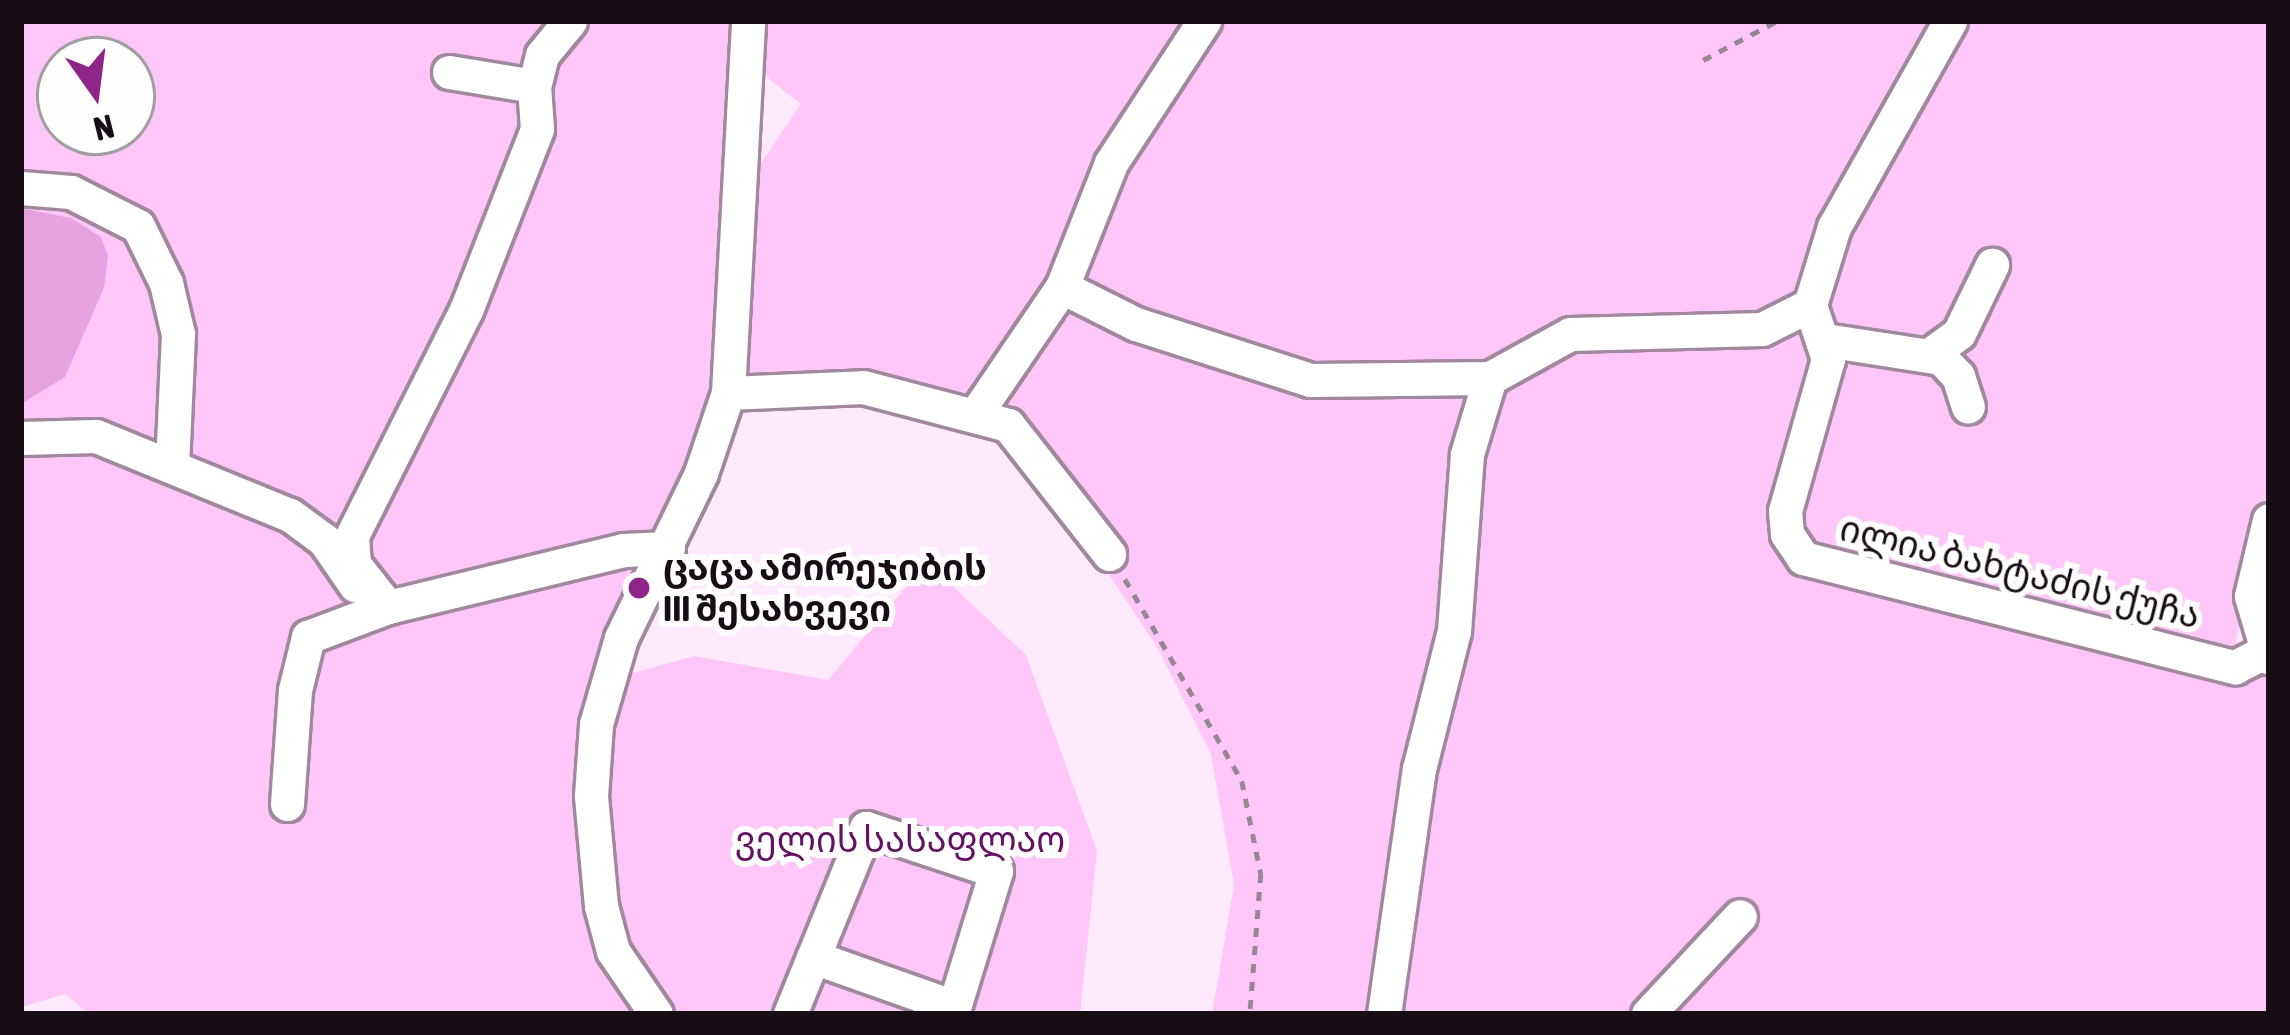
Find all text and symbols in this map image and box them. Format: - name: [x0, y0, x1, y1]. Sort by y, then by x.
- north arrow: [36, 36, 156, 156]
- text: N: [90, 107, 118, 149]
- street label: ილია ბახტაძის ქუჩა: [1836, 506, 2204, 638]
- place label: ცაცა ამირეჯიბის III შესახვევი: [663, 545, 987, 630]
- marker: ცაცა ამირეჯიბის III შესახვევი: [626, 575, 652, 601]
- park label: ველის სასაფლაო: [735, 818, 1065, 862]

